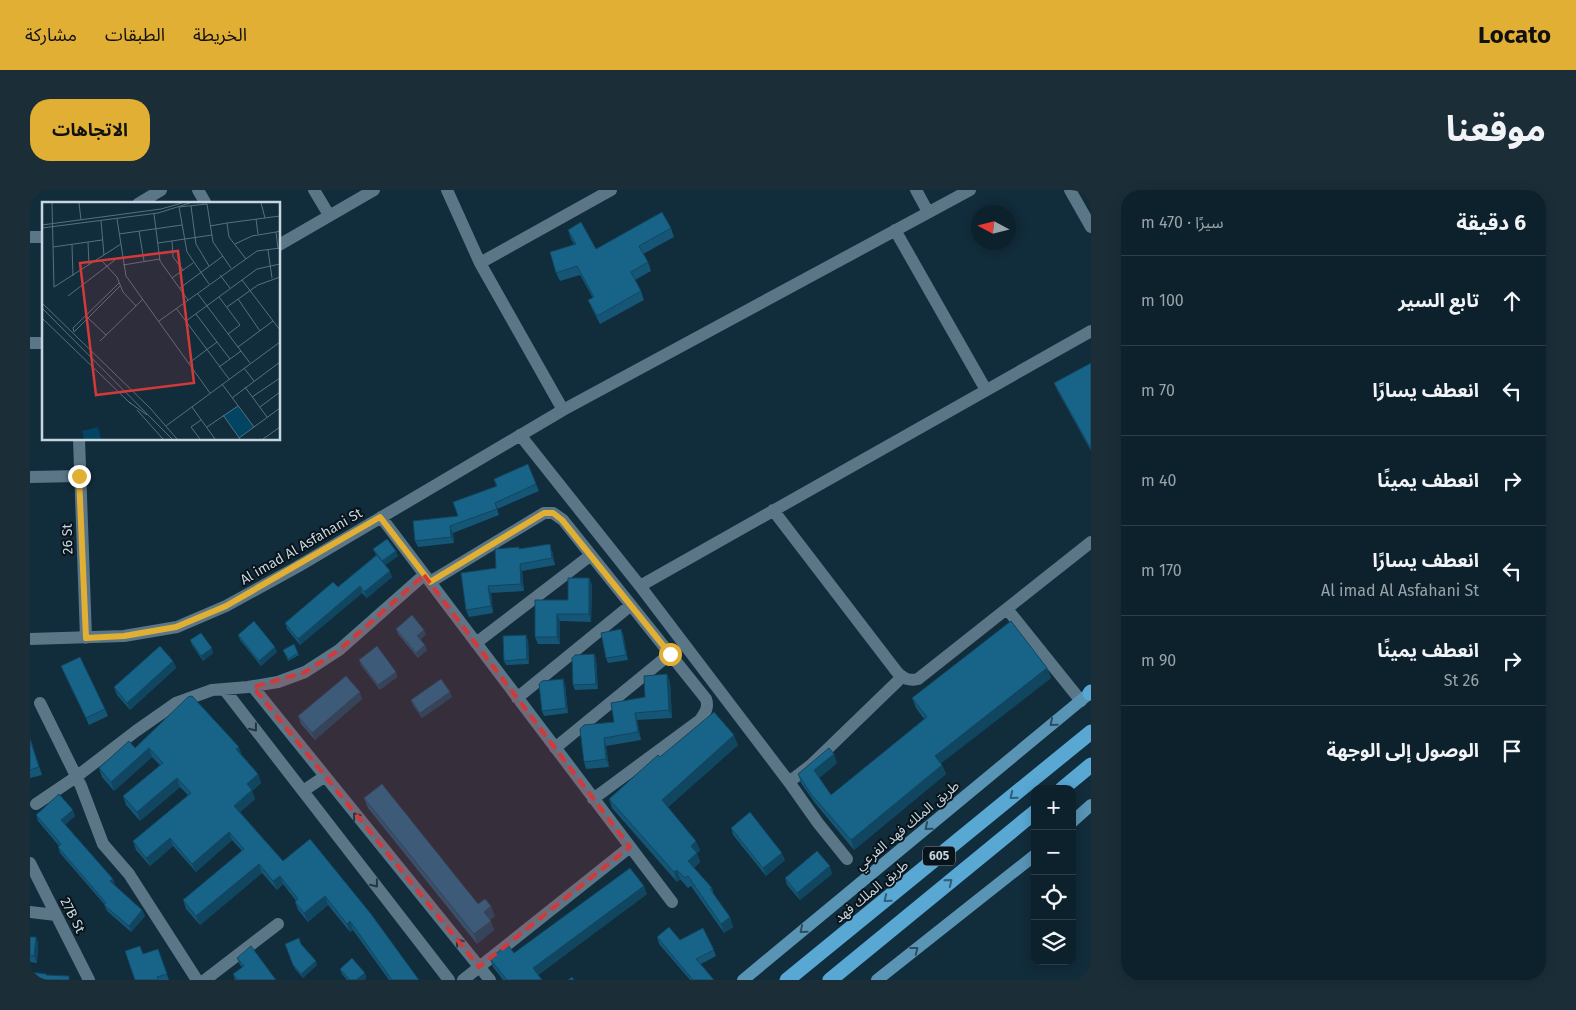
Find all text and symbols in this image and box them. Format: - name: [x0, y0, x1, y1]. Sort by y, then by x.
- text: Locato: [1478, 21, 1551, 49]
- text: مشاركة: [25, 24, 77, 46]
- text: الطبقات: [105, 24, 165, 46]
- text: الخريطة: [193, 24, 247, 46]
- button: الاتجاهات: [30, 99, 150, 161]
- text: موقعنا: [1446, 108, 1546, 150]
- inset map: [42, 202, 280, 440]
- north arrow: [971, 205, 1016, 250]
- text: 6 دقيقة: [1456, 210, 1526, 236]
- text: سيرًا · 470 m: [1141, 213, 1224, 232]
- icon: ahead: [1498, 287, 1526, 315]
- text: تابع السير: [1398, 289, 1479, 312]
- text: 100 m: [1141, 291, 1184, 310]
- icon: left: [1498, 377, 1526, 405]
- text: انعطف يسارًا: [1372, 379, 1479, 402]
- text: 70 m: [1141, 381, 1175, 400]
- route end: [68, 465, 91, 488]
- icon: right: [1498, 467, 1526, 495]
- text: انعطف يمينًا: [1377, 469, 1479, 492]
- text: 40 m: [1141, 471, 1176, 490]
- street label: Al imad Al Asfahani St: [237, 504, 366, 588]
- street label: 26 St: [58, 522, 77, 555]
- text: انعطف يسارًا: [1372, 549, 1479, 572]
- icon: left: [1498, 557, 1526, 585]
- text: 170 m: [1141, 561, 1182, 580]
- text: Al imad Al Asfahani St: [1321, 581, 1479, 600]
- text: انعطف يمينًا: [1377, 639, 1479, 662]
- route start: [659, 643, 682, 666]
- icon: right: [1498, 647, 1526, 675]
- text: 90 m: [1141, 651, 1176, 670]
- text: 26 St: [1444, 671, 1479, 690]
- one-way arrow: [1050, 718, 1059, 727]
- one-way arrow: [248, 722, 256, 731]
- icon: arrive: [1498, 737, 1526, 765]
- text: الوصول إلى الوجهة: [1327, 739, 1479, 762]
- street label: طريق الملك فهد الفرعي: [852, 777, 964, 876]
- map controls: [1031, 785, 1076, 965]
- button: +: [1031, 785, 1076, 830]
- one-way arrow: [1009, 791, 1018, 800]
- one-way arrow: [354, 813, 362, 822]
- one-way arrow: [925, 821, 934, 829]
- button: −: [1031, 830, 1076, 875]
- road number: 605: [923, 846, 955, 866]
- street label: طريق الملك فهد: [831, 856, 912, 927]
- button: locate: [1031, 875, 1076, 920]
- one-way arrow: [369, 878, 377, 887]
- one-way arrow: [943, 879, 952, 888]
- street label: 27B St: [56, 894, 89, 937]
- one-way arrow: [883, 894, 892, 903]
- button: layers: [1031, 920, 1076, 965]
- one-way arrow: [800, 925, 809, 933]
- one-way arrow: [456, 939, 464, 948]
- one-way arrow: [909, 947, 918, 955]

